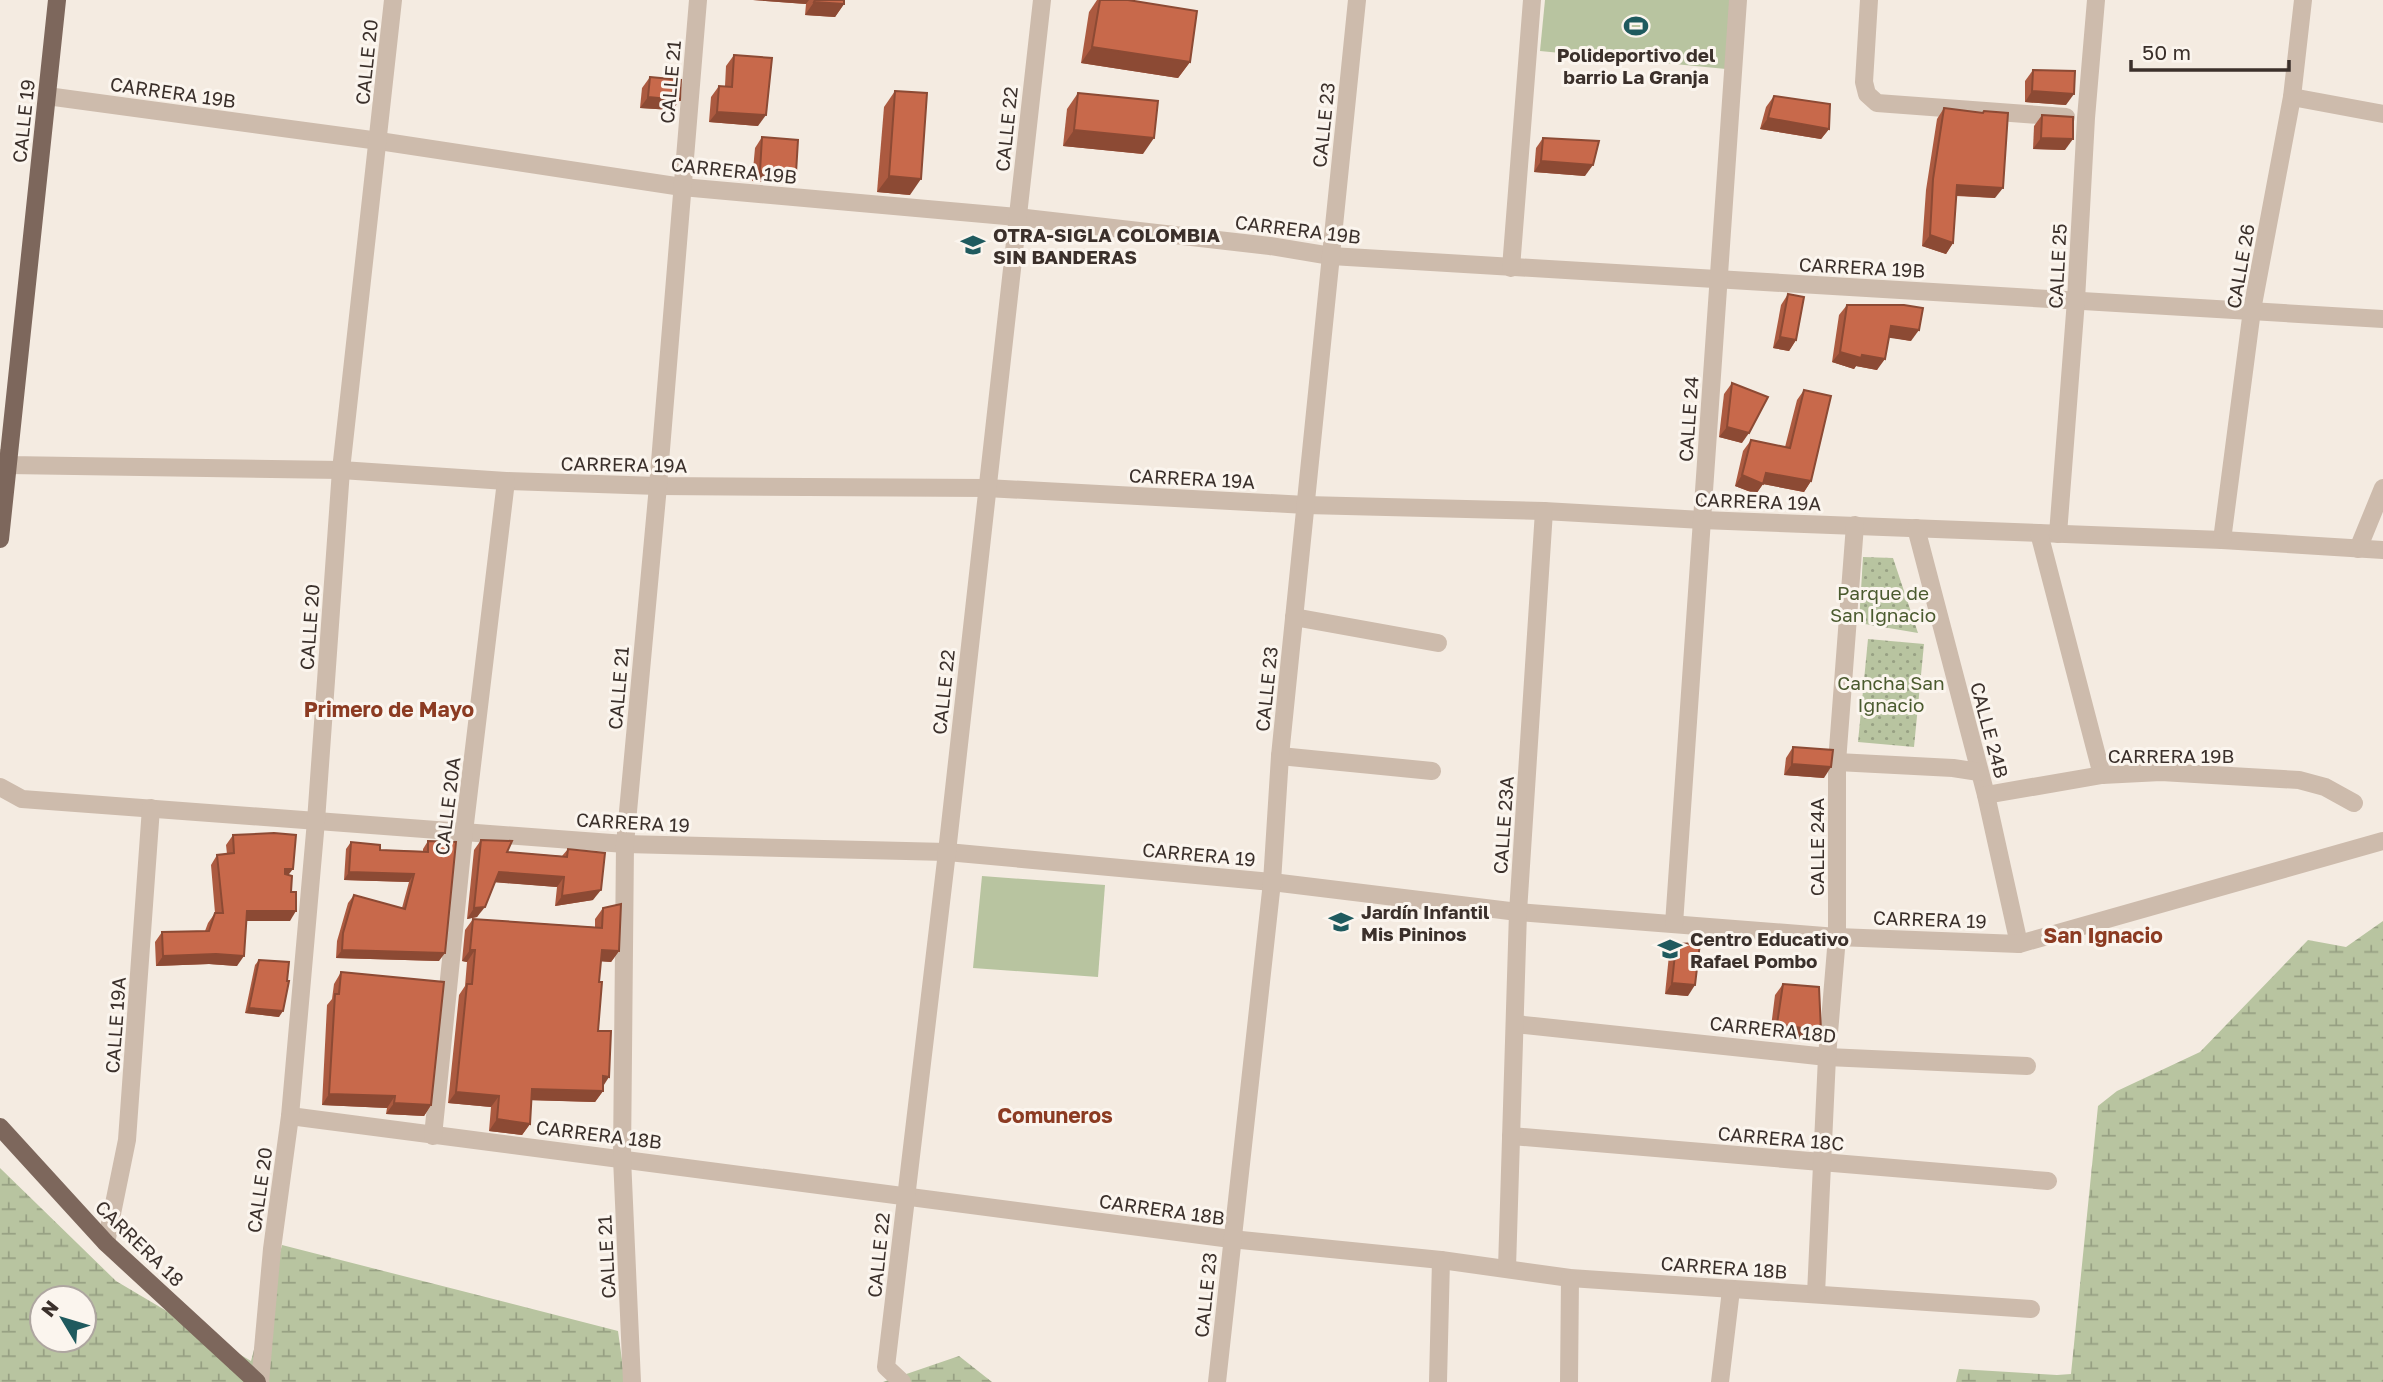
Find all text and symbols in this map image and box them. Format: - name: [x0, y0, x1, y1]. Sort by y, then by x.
- sports icon: Polideportivo del barrio La Granja: [1622, 12, 1650, 40]
- street label: CALLE 20: [350, 18, 382, 106]
- scale bar: [2131, 28, 2288, 72]
- street label: CALLE 21: [655, 39, 685, 125]
- text: 50 m: [2142, 39, 2191, 65]
- place label: Polideportivo del barrio La Granja: [1557, 43, 1715, 88]
- street label: CARRERA 19B: [109, 72, 237, 112]
- street label: CALLE 19: [7, 78, 39, 164]
- street label: CALLE 23: [1307, 81, 1339, 169]
- street label: CALLE 22: [990, 85, 1022, 173]
- street label: CARRERA 19B: [670, 152, 798, 188]
- street label: CARRERA 19B: [1234, 210, 1362, 248]
- street label: CALLE 26: [2221, 222, 2259, 310]
- place label: OTRA-SIGLA COLOMBIA SIN BANDERAS: [993, 223, 1221, 268]
- street label: CALLE 25: [2043, 223, 2071, 309]
- school or university icon: OTRA-SIGLA COLOMBIA SIN BANDERAS: [959, 231, 987, 259]
- street label: CARRERA 19B: [1798, 252, 1926, 282]
- street label: CALLE 24: [1674, 375, 1702, 463]
- street label: CARRERA 19A: [561, 451, 688, 477]
- street label: CARRERA 19A: [1128, 463, 1256, 493]
- street label: CARRERA 19A: [1694, 487, 1822, 515]
- park label: Parque de San Ignacio: [1830, 581, 1936, 626]
- street label: CALLE 20: [295, 583, 323, 671]
- street label: CALLE 21: [603, 645, 633, 731]
- street label: CALLE 23: [1250, 645, 1282, 733]
- street label: CALLE 22: [927, 648, 959, 736]
- park label: Cancha San Ignacio: [1837, 671, 1945, 716]
- street label: CALLE 24B: [1966, 679, 2014, 781]
- district label: Primero de Mayo: [304, 696, 474, 722]
- street label: CARRERA 19B: [2108, 744, 2234, 767]
- street label: CALLE 20A: [430, 755, 464, 856]
- street label: CALLE 23A: [1488, 775, 1518, 875]
- street label: CALLE 24A: [1805, 797, 1828, 896]
- street label: CARRERA 19: [576, 808, 690, 836]
- street label: CARRERA 19: [1141, 838, 1257, 870]
- place label: Jardín Infantil Mis Pininos: [1361, 900, 1489, 945]
- street label: CARRERA 19: [1873, 906, 1987, 932]
- school or university icon: Jardín Infantil Mis Pininos: [1327, 908, 1355, 936]
- district label: San Ignacio: [2043, 922, 2163, 948]
- place label: Centro Educativo Rafael Pombo: [1690, 927, 1849, 972]
- school or university icon: Centro Educativo Rafael Pombo: [1656, 935, 1684, 963]
- street label: CALLE 19A: [100, 976, 130, 1074]
- street label: CARRERA 18D: [1709, 1011, 1837, 1047]
- district label: Comuneros: [997, 1102, 1113, 1128]
- street label: CARRERA 18B: [535, 1115, 663, 1153]
- street label: CARRERA 18C: [1717, 1121, 1845, 1155]
- street label: CALLE 20: [242, 1146, 276, 1234]
- street label: CARRERA 18B: [1098, 1189, 1226, 1229]
- street label: CARRERA 18: [91, 1195, 189, 1291]
- street label: CALLE 22: [862, 1211, 894, 1299]
- street label: CALLE 21: [592, 1215, 620, 1299]
- street label: CALLE 23: [1189, 1251, 1221, 1339]
- street label: CARRERA 18B: [1660, 1251, 1788, 1283]
- north arrow: [28, 1284, 98, 1354]
- text: N: [36, 1295, 63, 1321]

